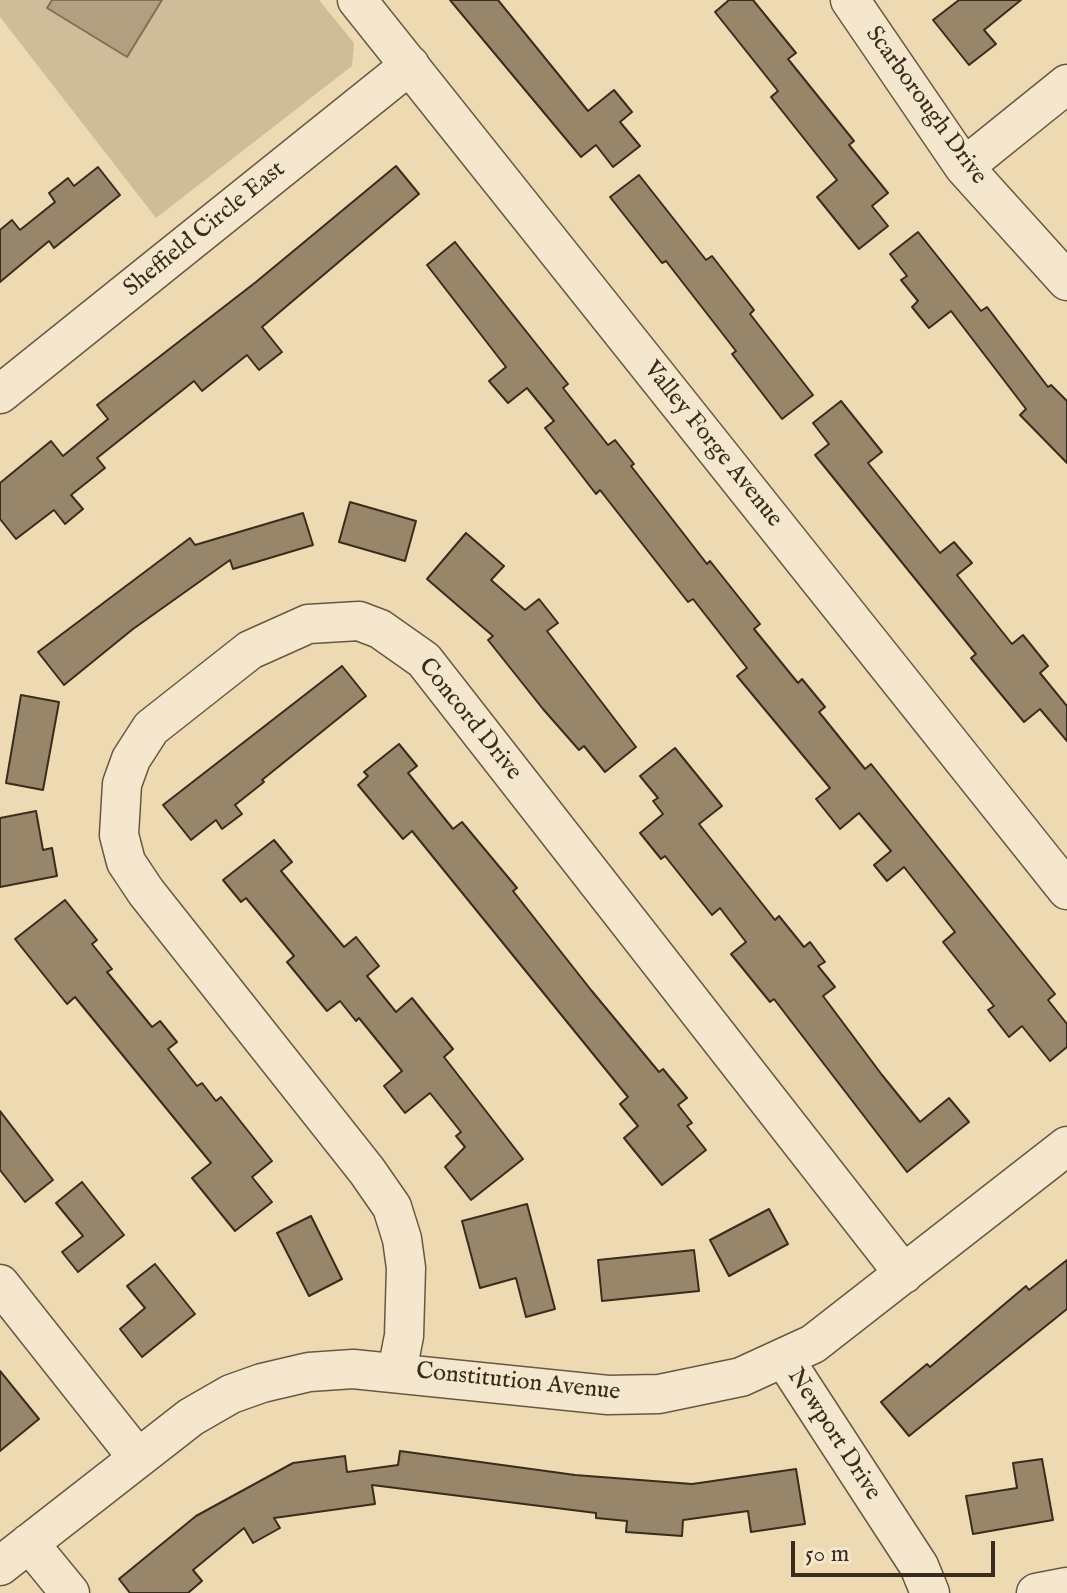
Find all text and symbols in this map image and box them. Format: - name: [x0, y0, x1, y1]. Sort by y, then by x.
- street label: Scarborough Drive: [858, 21, 992, 191]
- street label: Sheffield Circle East: [118, 156, 292, 304]
- street label: Valley Forge Avenue: [636, 356, 788, 534]
- street label: Concord Drive: [411, 653, 527, 787]
- street label: Constitution Avenue: [414, 1358, 622, 1408]
- street label: Newport Drive: [780, 1364, 886, 1506]
- scale bar: [795, 1525, 999, 1575]
- text: 50 m: [805, 1539, 849, 1570]

